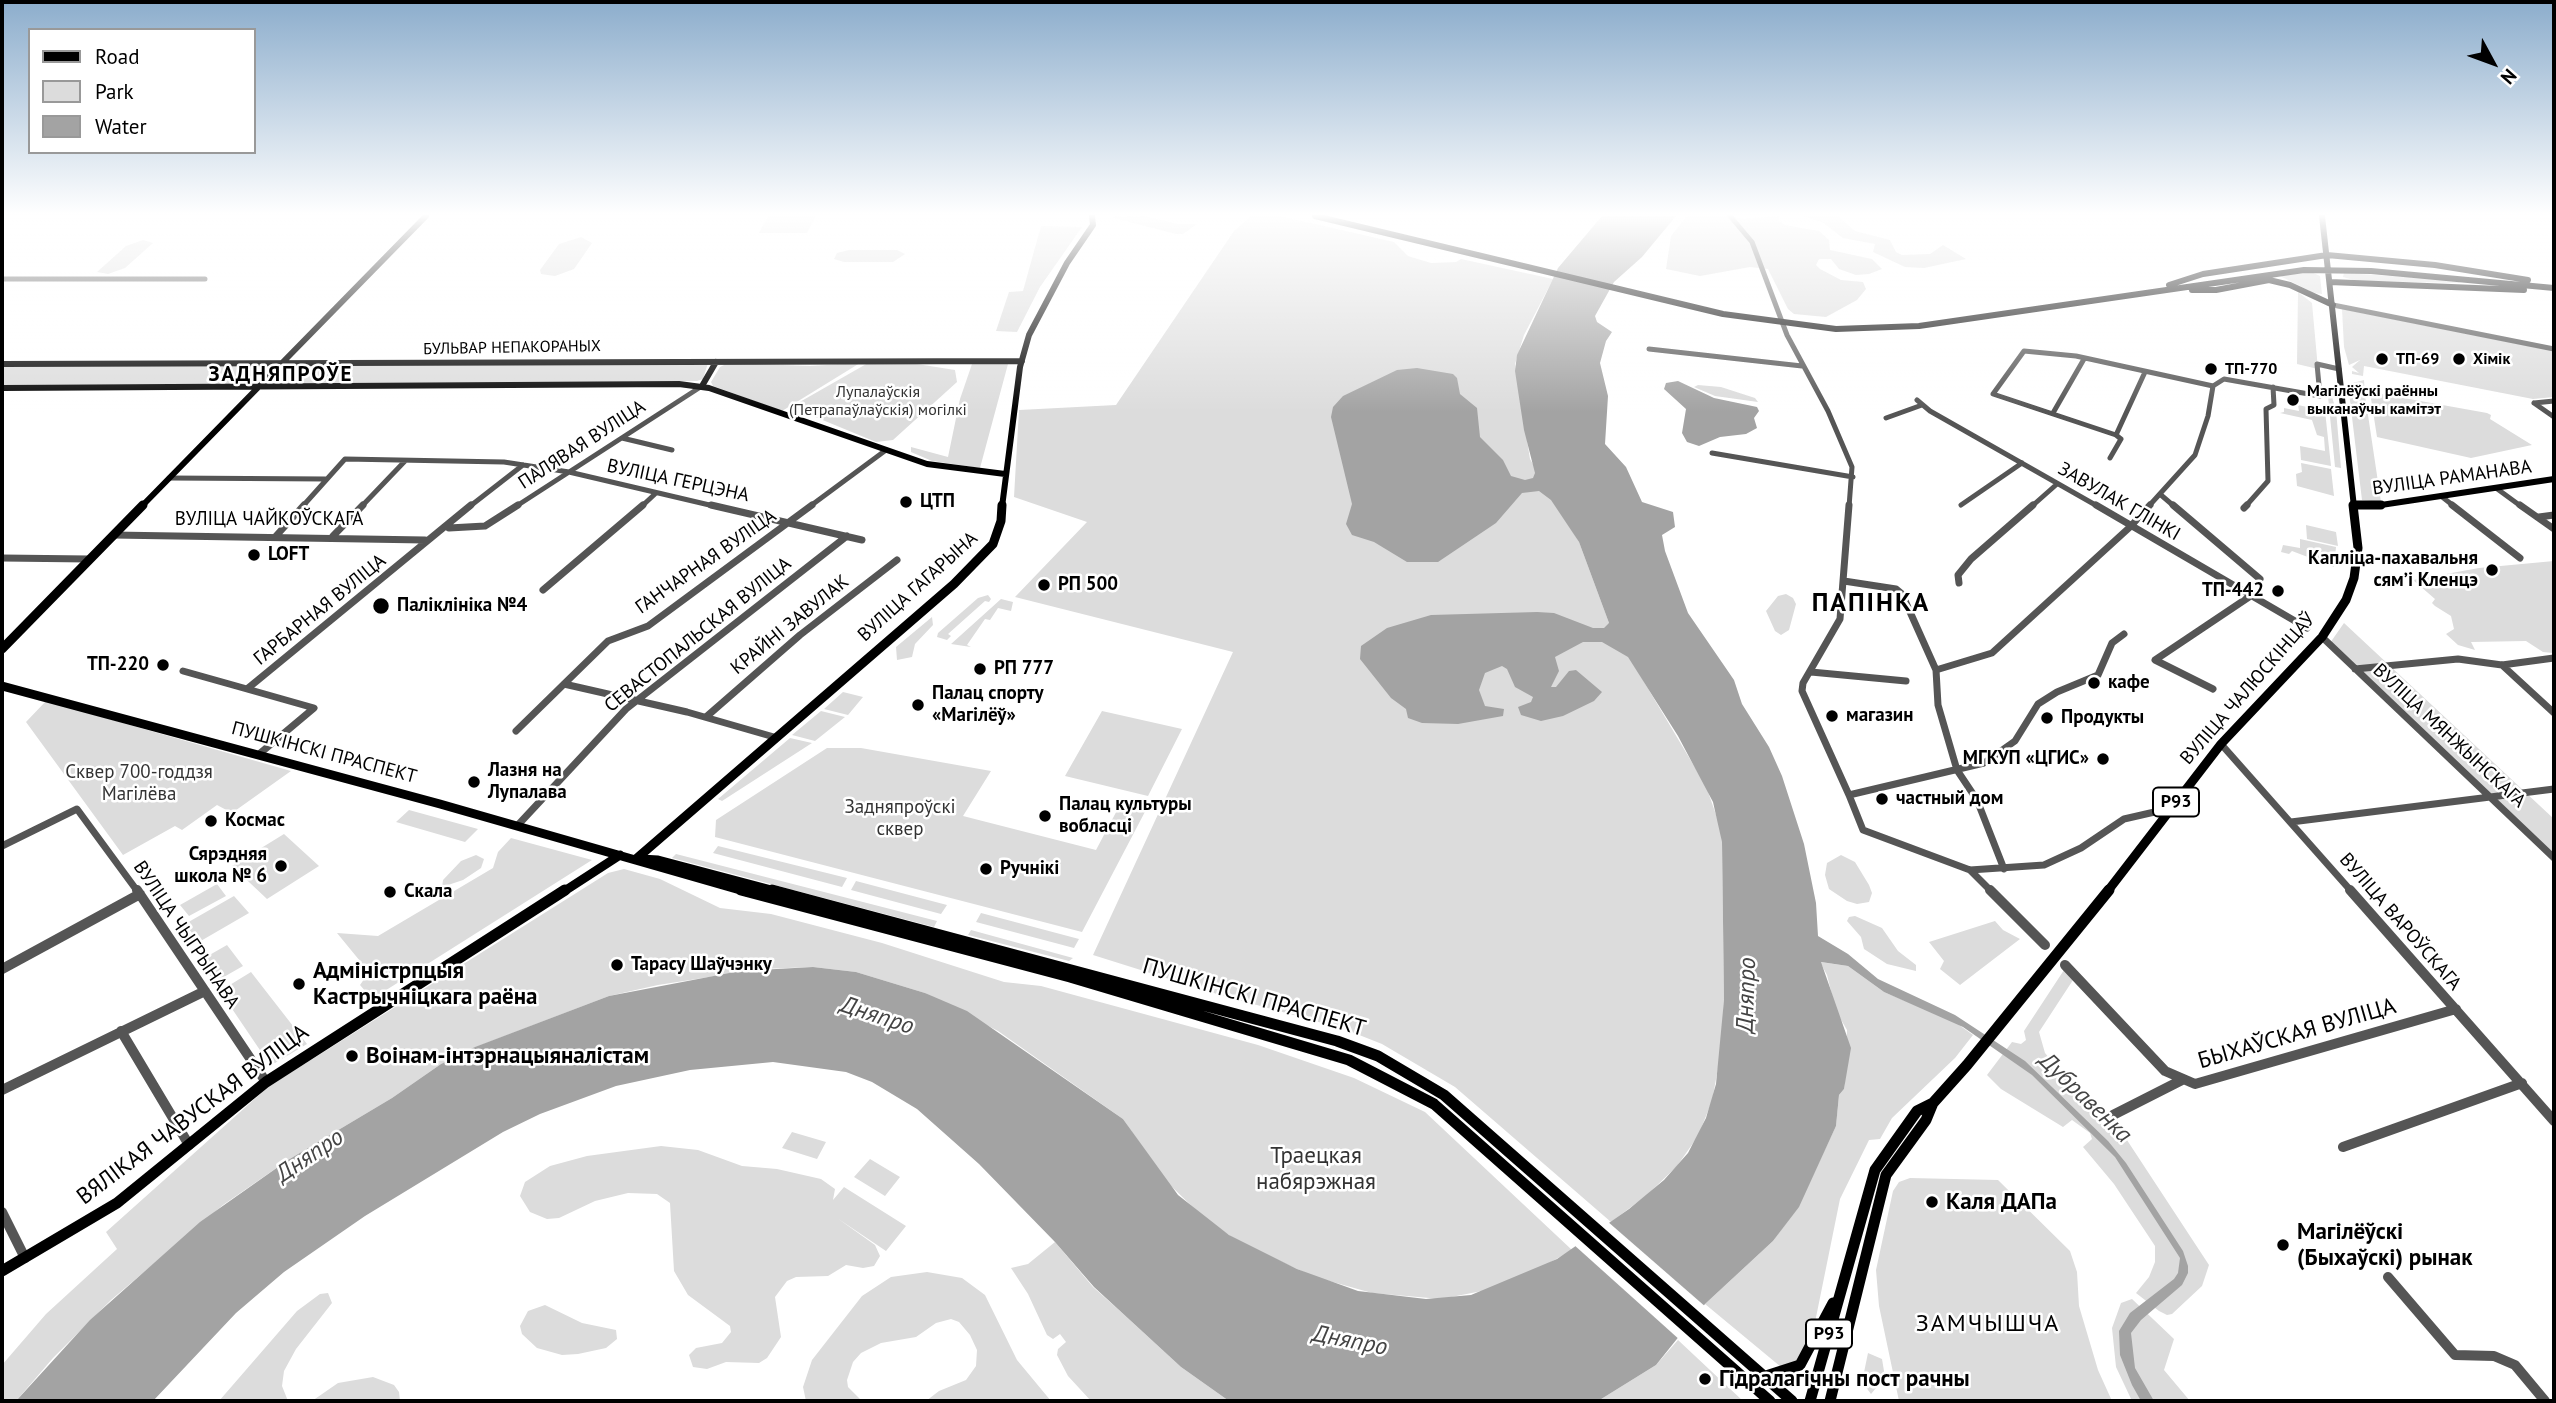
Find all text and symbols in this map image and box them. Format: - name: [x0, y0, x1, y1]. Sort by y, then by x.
- legend: [28, 28, 256, 154]
- north arrow: [2458, 28, 2528, 98]
- text: Road: [95, 43, 139, 70]
- text: N: [2496, 64, 2522, 89]
- text: Park: [95, 78, 134, 105]
- text: Water: [95, 113, 147, 140]
- street label: БУЛЬВАР НЕПАКОРАНЫХ: [423, 337, 601, 359]
- place label: ТП-69: [2396, 349, 2439, 369]
- place label: Хімік: [2473, 349, 2510, 369]
- marker: ТП-69: [2374, 351, 2390, 367]
- marker: Хімік: [2451, 351, 2467, 367]
- place label: ТП-770: [2225, 359, 2277, 379]
- marker: ТП-770: [2203, 361, 2219, 377]
- district label: ЗАДНЯПРОЎЕ: [210, 362, 352, 388]
- place label: Магілёўскі раённы выканаўчы камітэт: [2307, 381, 2441, 419]
- park label: Лупалаўскія (Петрапаўлаўскія) могілкі: [789, 382, 967, 420]
- marker: Магілёўскі раённы выканаўчы камітэт: [2285, 392, 2301, 408]
- street label: ПАЛЯВАЯ ВУЛІЦА: [514, 395, 650, 495]
- street label: ВУЛІЦА ГЕРЦЭНА: [605, 455, 751, 507]
- street label: ВУЛІЦА РАМАНАВА: [2371, 456, 2533, 500]
- street label: ЗАВУЛАК ГЛІНКІ: [2054, 458, 2184, 546]
- place label: ЦТП: [920, 491, 955, 513]
- marker: ЦТП: [898, 494, 914, 510]
- street label: ГАНЧАРНАЯ ВУЛІЦА: [631, 505, 781, 619]
- street label: ВУЛІЦА ЧАЙКОЎСКАГА: [175, 509, 363, 531]
- street label: ВУЛІЦА ГАГАРЫНА: [853, 527, 983, 647]
- place label: LOFT: [268, 544, 309, 566]
- marker: LOFT: [246, 547, 262, 563]
- place label: Капліца-пахавальня сямʼі Кленцэ: [2308, 548, 2478, 592]
- street label: ГАРБАРНАЯ ВУЛІЦА: [249, 550, 391, 670]
- street label: СЕВАСТОПАЛЬСКАЯ ВУЛІЦА: [600, 553, 796, 717]
- marker: Капліца-пахавальня сямʼі Кленцэ: [2484, 562, 2500, 578]
- street label: КРАЙНІ ЗАВУЛАК: [726, 570, 854, 680]
- place label: РП 500: [1058, 574, 1118, 596]
- marker: РП 500: [1036, 577, 1052, 593]
- place label: ТП-442: [2202, 580, 2264, 602]
- marker: ТП-442: [2270, 583, 2286, 599]
- district label: ПАПІНКА: [1813, 588, 1929, 620]
- place label: Паліклініка №4: [397, 595, 527, 617]
- marker: Паліклініка №4: [371, 596, 391, 616]
- street label: ВУЛІЦА ЧАЛЮСКІНЦАЎ: [2176, 608, 2320, 770]
- place label: ТП-220: [87, 654, 149, 676]
- marker: ТП-220: [155, 657, 171, 673]
- place label: РП 777: [994, 658, 1054, 680]
- street label: ВУЛІЦА МЯНЖЫНСКАГА: [2368, 659, 2530, 813]
- marker: РП 777: [972, 661, 988, 677]
- place label: кафе: [2108, 672, 2150, 694]
- marker: кафе: [2086, 675, 2102, 691]
- place label: Палац спорту «Магілёў»: [932, 683, 1044, 727]
- marker: Палац спорту «Магілёў»: [910, 697, 926, 713]
- place label: магазин: [1846, 705, 1913, 727]
- place label: Продукты: [2061, 707, 2144, 729]
- marker: магазин: [1824, 708, 1840, 724]
- marker: Продукты: [2039, 710, 2055, 726]
- street label: ПУШКІНСКІ ПРАСПЕКТ: [229, 717, 419, 789]
- place label: МГКУП «ЦГИС»: [1963, 748, 2089, 770]
- marker: МГКУП «ЦГИС»: [2095, 751, 2111, 767]
- place label: Лазня на Лупалава: [488, 760, 567, 804]
- park label: Сквер 700-годдзя Магілёва: [65, 762, 213, 806]
- marker: Лазня на Лупалава: [466, 774, 482, 790]
- place label: частный дом: [1896, 788, 2003, 810]
- road number: Р93: [2153, 788, 2199, 816]
- marker: частный дом: [1874, 791, 1890, 807]
- place label: Палац культуры вобласці: [1059, 794, 1192, 838]
- park label: Задняпроўскі сквер: [844, 797, 956, 841]
- marker: Палац культуры вобласці: [1037, 808, 1053, 824]
- place label: Космас: [225, 810, 285, 832]
- marker: Космас: [203, 813, 219, 829]
- place label: Сярэдняя школа № 6: [174, 844, 267, 888]
- street label: ВУЛІЦА ВАРОЎСКАГА: [2334, 849, 2466, 995]
- street label: ВУЛІЦА ЧЫГРЫНАВА: [128, 857, 244, 1013]
- marker: Сярэдняя школа № 6: [273, 858, 289, 874]
- place label: Ручнікі: [1000, 858, 1059, 880]
- marker: Ручнікі: [978, 861, 994, 877]
- place label: Скала: [404, 881, 453, 903]
- marker: Скала: [382, 884, 398, 900]
- street label: ПУШКІНСКІ ПРАСПЕКТ: [1139, 953, 1369, 1043]
- place label: Тарасу Шаўчэнку: [631, 954, 772, 976]
- place label: Адміністрпцыя Кастрычніцкага раёна: [313, 957, 538, 1011]
- marker: Тарасу Шаўчэнку: [609, 957, 625, 973]
- water label: Дняпро: [1731, 957, 1763, 1033]
- marker: Адміністрпцыя Кастрычніцкага раёна: [291, 976, 307, 992]
- water label: Дняпро: [837, 991, 917, 1041]
- street label: БЫХАЎСКАЯ ВУЛІЦА: [2195, 993, 2399, 1075]
- street label: ВЯЛІКАЯ ЧАВУСКАЯ ВУЛІЦА: [72, 1019, 314, 1211]
- place label: Воінам-інтэрнацыяналістам: [366, 1042, 649, 1070]
- water label: Дубравенка: [2033, 1047, 2137, 1149]
- marker: Воінам-інтэрнацыяналістам: [344, 1048, 360, 1064]
- water label: Дняпро: [271, 1123, 349, 1189]
- park label: Траецкая набярэжная: [1256, 1142, 1376, 1196]
- place label: Каля ДАПа: [1946, 1188, 2057, 1216]
- marker: Каля ДАПа: [1924, 1194, 1940, 1210]
- place label: Магілёўскі (Быхаўскі) рынак: [2297, 1218, 2472, 1272]
- marker: Магілёўскі (Быхаўскі) рынак: [2275, 1237, 2291, 1253]
- district label: ЗАМЧЫШЧА: [1917, 1310, 2059, 1338]
- water label: Дняпро: [1310, 1320, 1390, 1362]
- road number: Р93: [1806, 1320, 1852, 1349]
- place label: Гідралагічны пост рачны: [1719, 1365, 1970, 1393]
- marker: Гідралагічны пост рачны: [1697, 1371, 1713, 1387]

